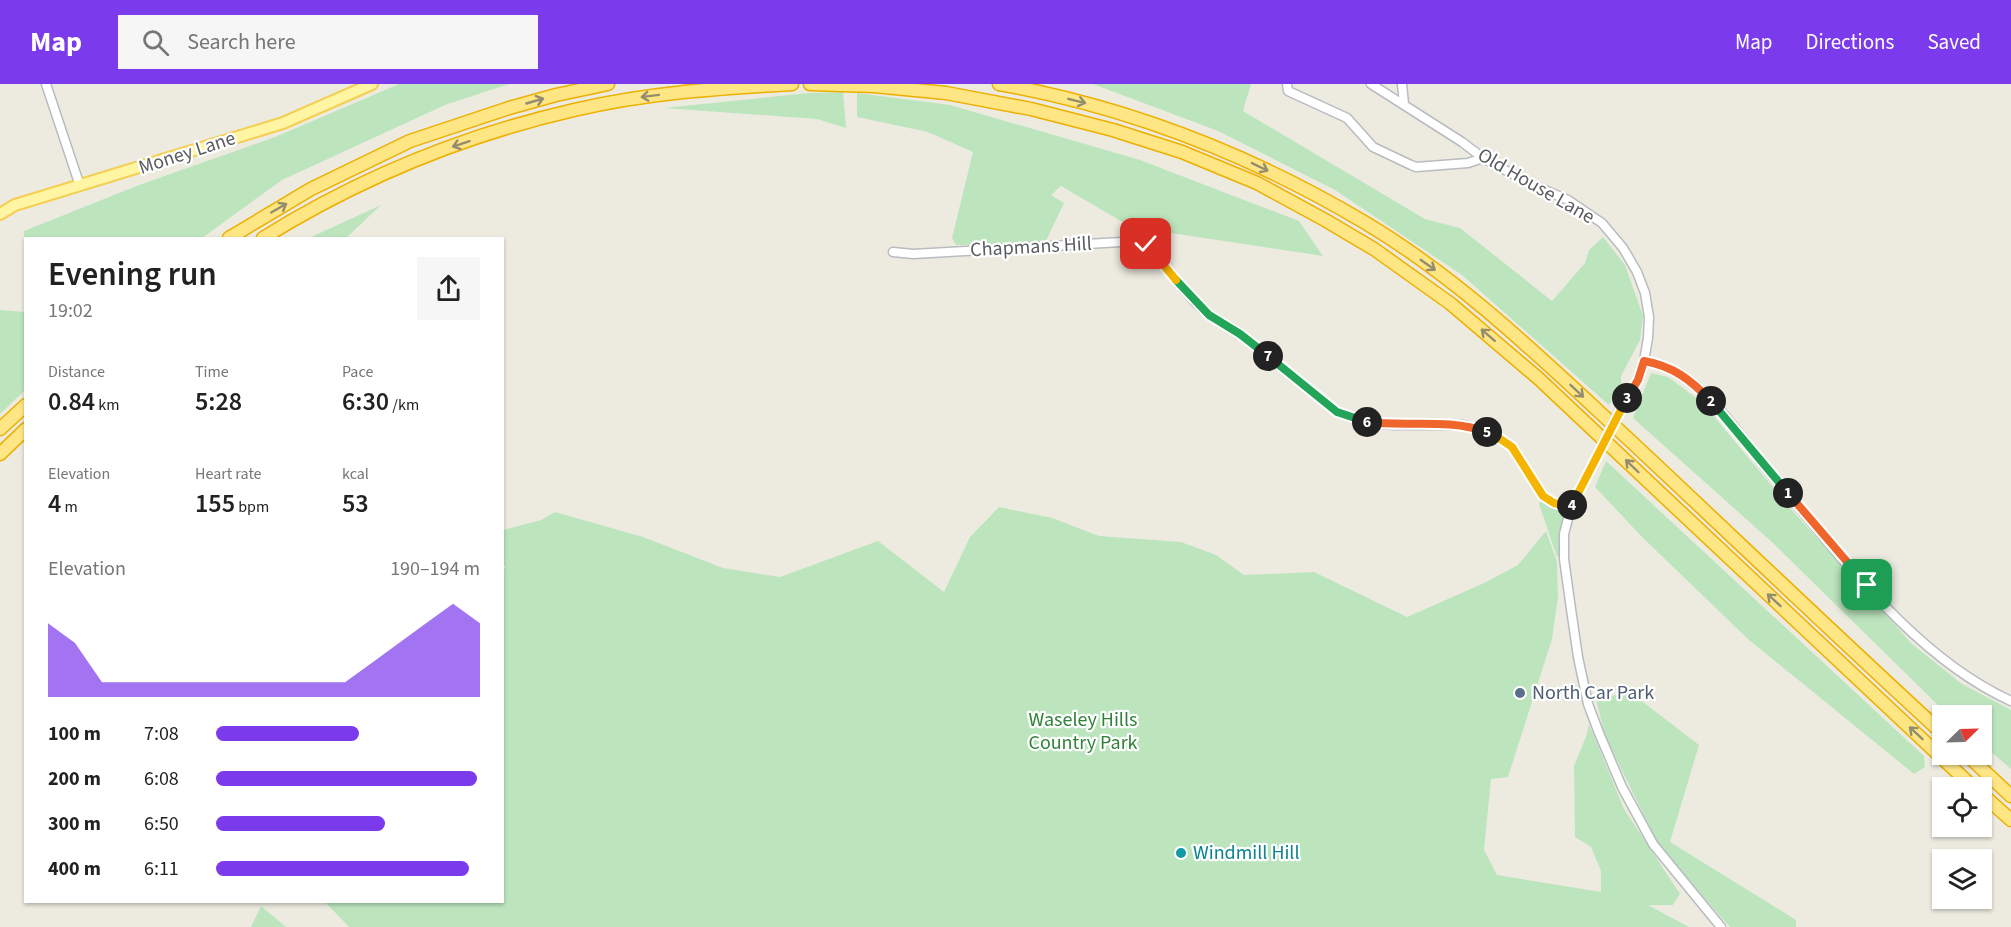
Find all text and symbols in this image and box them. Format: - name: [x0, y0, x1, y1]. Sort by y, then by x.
- search box: [118, 15, 538, 69]
- text: Map: [30, 22, 82, 62]
- icon: search: [139, 26, 172, 59]
- text: Search here: [187, 26, 296, 58]
- text: Map: [1735, 27, 1773, 57]
- text: Directions: [1806, 27, 1894, 57]
- text: Saved: [1927, 27, 1981, 57]
- one-way arrow: [640, 91, 660, 102]
- one-way arrow: [525, 95, 544, 106]
- one-way arrow: [1067, 96, 1086, 108]
- street label: Money Lane: [135, 124, 239, 182]
- one-way arrow: [452, 139, 471, 150]
- street label: Old House Lane: [1472, 141, 1600, 231]
- one-way arrow: [1251, 161, 1268, 173]
- one-way arrow: [270, 202, 287, 214]
- pin: [1120, 218, 1171, 269]
- icon: check: [1129, 227, 1162, 260]
- street label: Chapmans Hill: [970, 230, 1092, 264]
- text: Evening run: [48, 251, 217, 298]
- button: share: [417, 257, 480, 320]
- one-way arrow: [1420, 259, 1436, 271]
- text: 19:02: [48, 297, 93, 325]
- one-way arrow: [1481, 328, 1496, 342]
- pin: 7: [1253, 341, 1283, 371]
- text: 7: [1264, 345, 1272, 367]
- text: Distance: [48, 361, 105, 383]
- text: Time: [195, 361, 229, 383]
- text: Pace: [342, 361, 373, 383]
- text: 0.84: [48, 383, 95, 420]
- text: 5:28: [195, 383, 242, 420]
- text: 6:30: [342, 383, 389, 420]
- pin: 3: [1612, 383, 1642, 413]
- one-way arrow: [1569, 384, 1584, 399]
- pin: 2: [1696, 386, 1726, 416]
- text: 3: [1623, 387, 1631, 409]
- text: 2: [1707, 390, 1715, 412]
- text: km: [95, 394, 120, 416]
- text: /km: [389, 394, 419, 416]
- pin: 6: [1352, 407, 1382, 437]
- text: 6: [1363, 411, 1371, 433]
- pin: 5: [1472, 417, 1502, 447]
- text: 5: [1483, 421, 1491, 443]
- one-way arrow: [1625, 459, 1640, 473]
- text: Elevation: [48, 463, 110, 485]
- text: Heart rate: [195, 463, 262, 485]
- text: kcal: [342, 463, 369, 485]
- pin: 1: [1773, 478, 1803, 508]
- text: 1: [1784, 482, 1792, 504]
- text: 4: [48, 485, 61, 522]
- text: 155: [195, 485, 235, 522]
- text: 53: [342, 485, 369, 522]
- pin: 4: [1557, 490, 1587, 520]
- text: 4: [1568, 494, 1576, 516]
- text: m: [61, 496, 78, 518]
- text: bpm: [235, 496, 269, 518]
- text: Elevation: [48, 555, 126, 583]
- text: 190–194 m: [390, 555, 480, 583]
- pin: [1841, 559, 1892, 610]
- icon: arrive: [1850, 568, 1883, 601]
- one-way arrow: [1767, 592, 1782, 607]
- place label: North Car Park: [1532, 679, 1654, 707]
- marker: North Car Park: [1513, 686, 1527, 700]
- north arrow: [1932, 705, 1992, 765]
- map controls: [1932, 705, 1992, 909]
- park label: Waseley Hills Country Park: [1028, 706, 1138, 757]
- text: 100 m: [48, 720, 101, 748]
- text: 7:08: [144, 720, 179, 748]
- one-way arrow: [1909, 727, 1924, 741]
- text: 200 m: [48, 765, 101, 793]
- text: 6:08: [144, 765, 179, 793]
- button: locate: [1932, 777, 1992, 837]
- text: 300 m: [48, 810, 101, 838]
- text: 6:50: [144, 810, 179, 838]
- place label: Windmill Hill: [1193, 839, 1300, 867]
- marker: Windmill Hill: [1174, 846, 1188, 860]
- button: layers: [1932, 849, 1992, 909]
- text: 400 m: [48, 855, 101, 883]
- text: 6:11: [144, 855, 179, 883]

